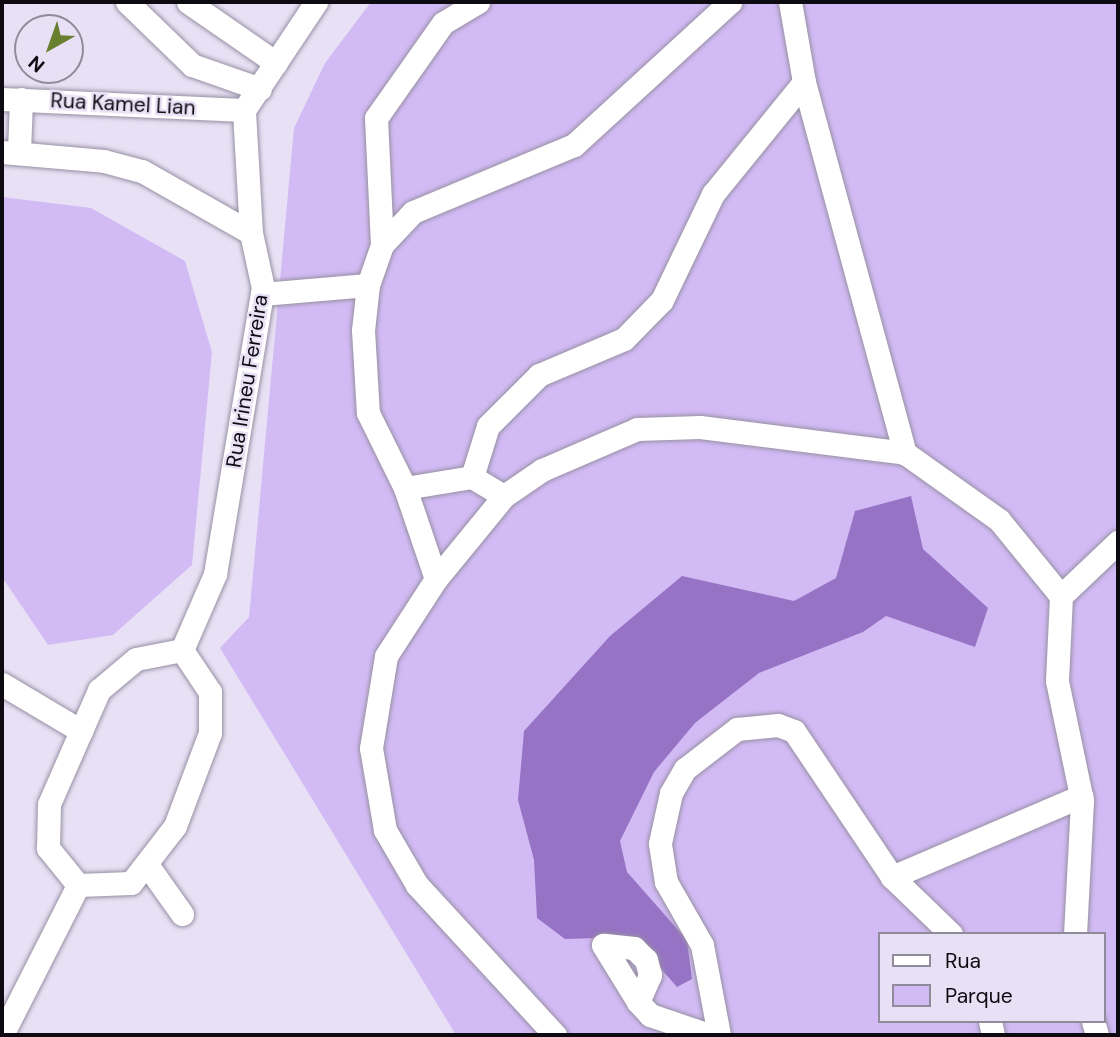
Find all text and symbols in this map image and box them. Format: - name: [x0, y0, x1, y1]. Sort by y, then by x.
- north arrow: [14, 14, 84, 84]
- text: N: [23, 50, 50, 78]
- street label: Rua Kamel Lian: [50, 88, 196, 120]
- street label: Rua Irineu Ferreira: [221, 293, 273, 469]
- legend: [878, 932, 1106, 1023]
- text: Rua: [945, 947, 981, 975]
- text: Parque: [945, 982, 1013, 1010]

